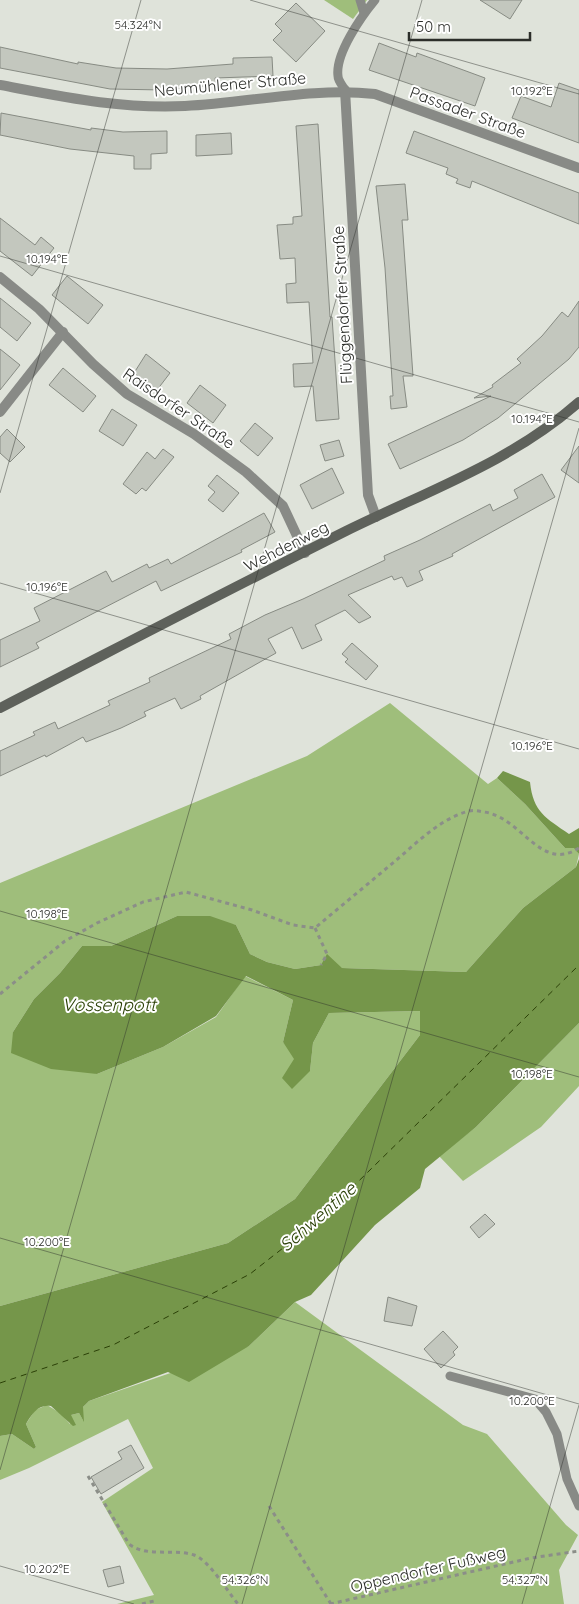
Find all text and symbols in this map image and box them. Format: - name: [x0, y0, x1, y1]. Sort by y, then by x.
- scale bar: [409, 10, 530, 42]
- text: 54.324°N: [115, 17, 161, 32]
- text: 50 m: [416, 17, 451, 36]
- street label: Neumühlener Straße: [153, 67, 307, 101]
- street label: Passader Straße: [407, 82, 529, 142]
- text: 10.192°E: [511, 83, 553, 98]
- street label: Flüggendorfer Straße: [328, 225, 356, 385]
- text: 10.194°E: [26, 251, 68, 266]
- street label: Raisdorfer Straße: [119, 363, 239, 453]
- text: 10.194°E: [511, 411, 553, 426]
- street label: Wehdenweg: [240, 516, 332, 576]
- text: 10.196°E: [26, 579, 68, 594]
- text: 10.196°E: [511, 738, 553, 753]
- text: 10.198°E: [26, 906, 68, 921]
- water label: Vossenpott: [62, 993, 158, 1016]
- text: 10.198°E: [511, 1066, 553, 1081]
- water label: Schwentine: [275, 1176, 361, 1256]
- text: 10.200°E: [24, 1234, 70, 1249]
- text: 10.200°E: [509, 1393, 555, 1408]
- street label: Oppendorfer Fußweg: [348, 1541, 508, 1597]
- text: 10.202°E: [25, 1561, 70, 1576]
- text: 54.326°N: [221, 1572, 269, 1587]
- text: 54.327°N: [502, 1572, 548, 1587]

